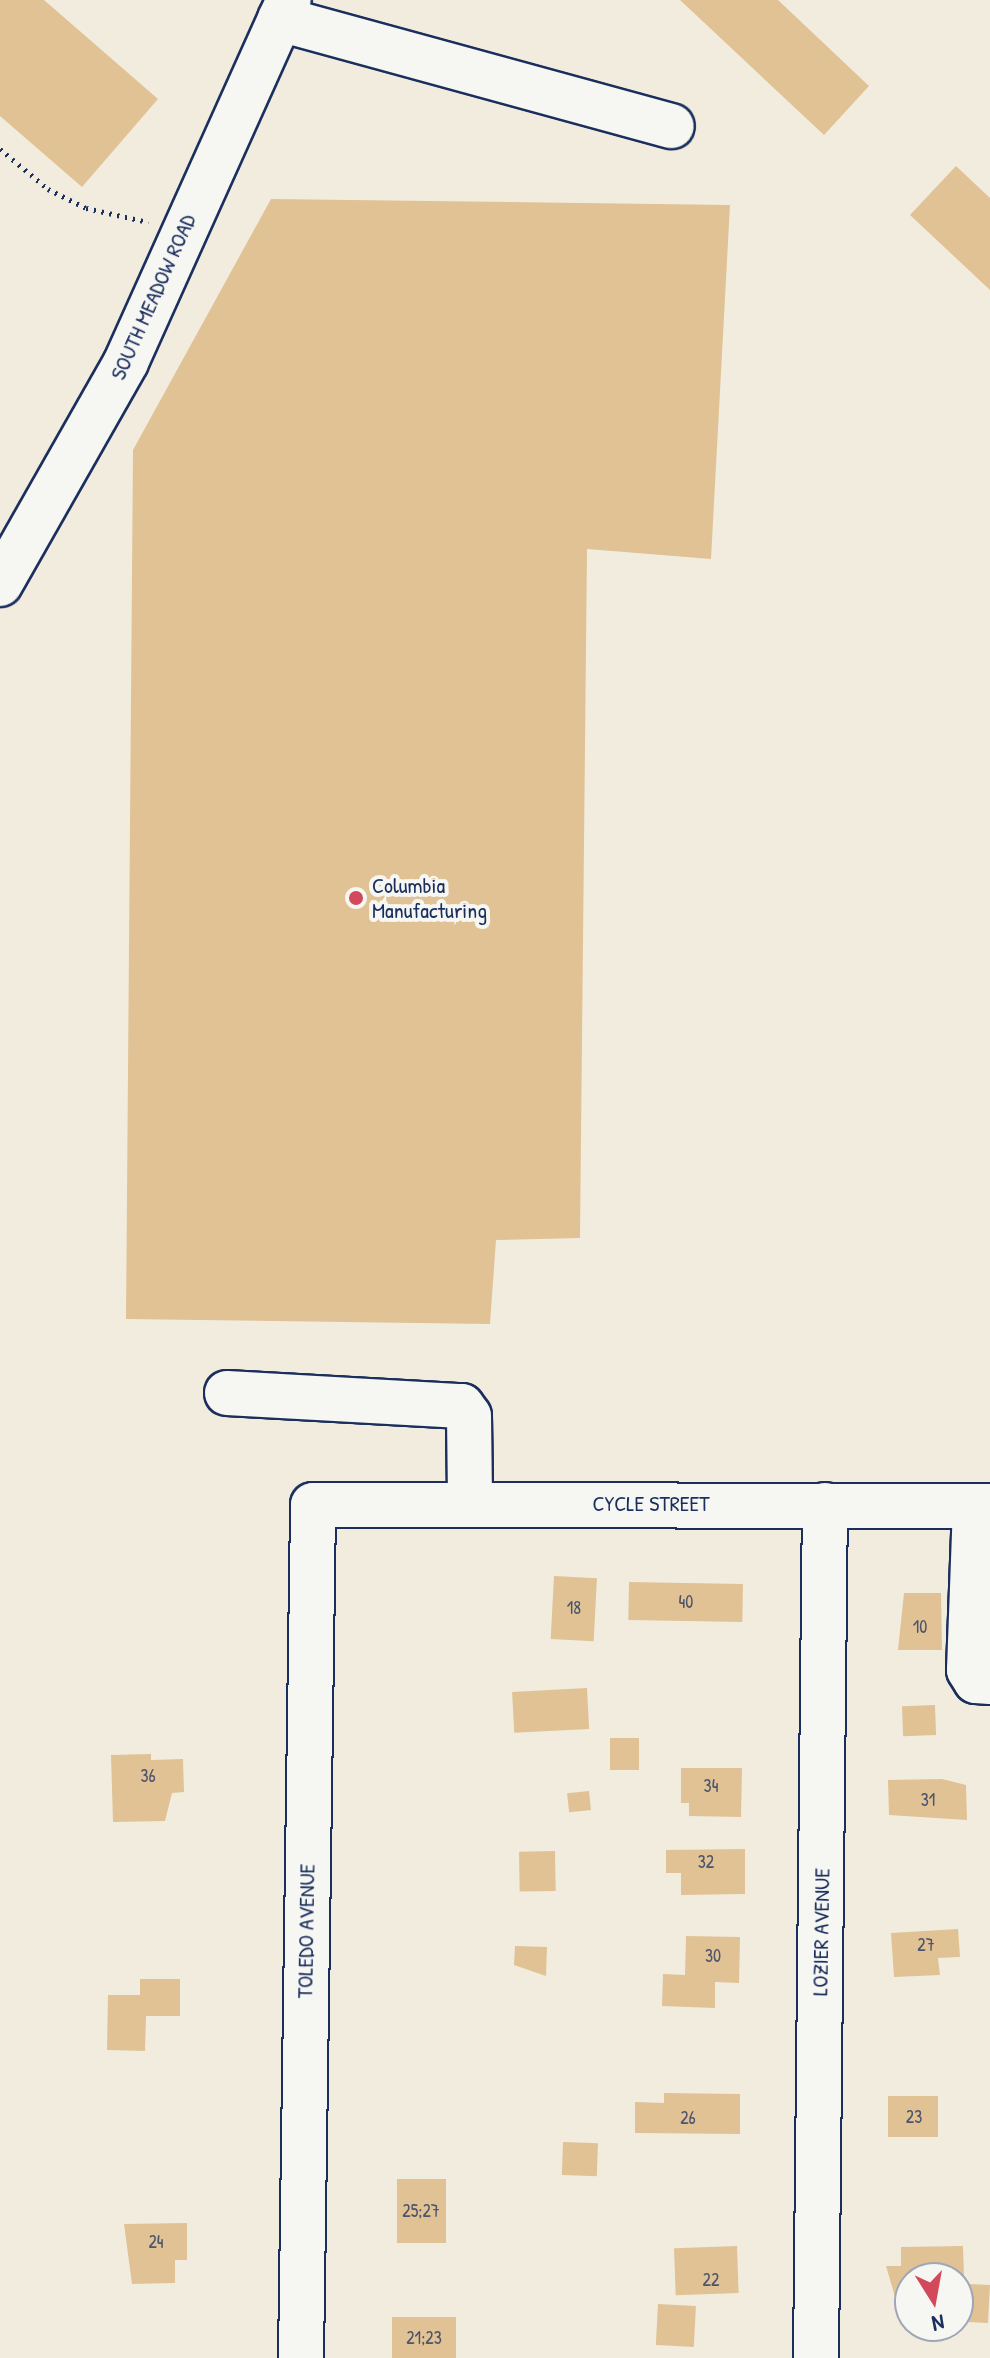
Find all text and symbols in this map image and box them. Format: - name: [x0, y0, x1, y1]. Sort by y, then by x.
- street label: SOUTH MEADOW ROAD: [105, 210, 201, 384]
- place label: Columbia Manufacturing: [372, 872, 487, 924]
- marker: Columbia Manufacturing: [347, 889, 365, 907]
- street label: CYCLE STREET: [593, 1491, 709, 1517]
- house number: 40: [679, 1591, 693, 1613]
- house number: 18: [567, 1597, 581, 1619]
- house number: 10: [913, 1616, 927, 1638]
- house number: 36: [140, 1765, 156, 1787]
- house number: 34: [704, 1775, 718, 1797]
- house number: 31: [921, 1789, 935, 1811]
- house number: 32: [698, 1851, 714, 1873]
- street label: TOLEDO AVENUE: [292, 1864, 320, 1998]
- street label: LOZIER AVENUE: [807, 1868, 835, 1996]
- house number: 27: [917, 1934, 935, 1956]
- house number: 30: [705, 1945, 721, 1967]
- house number: 23: [906, 2106, 922, 2128]
- house number: 26: [680, 2107, 696, 2129]
- house number: 25;27: [402, 2200, 440, 2222]
- house number: 24: [148, 2231, 164, 2253]
- north arrow: [894, 2262, 974, 2342]
- house number: 22: [703, 2269, 719, 2291]
- text: N: [930, 2308, 947, 2339]
- house number: 21;23: [406, 2327, 442, 2349]

